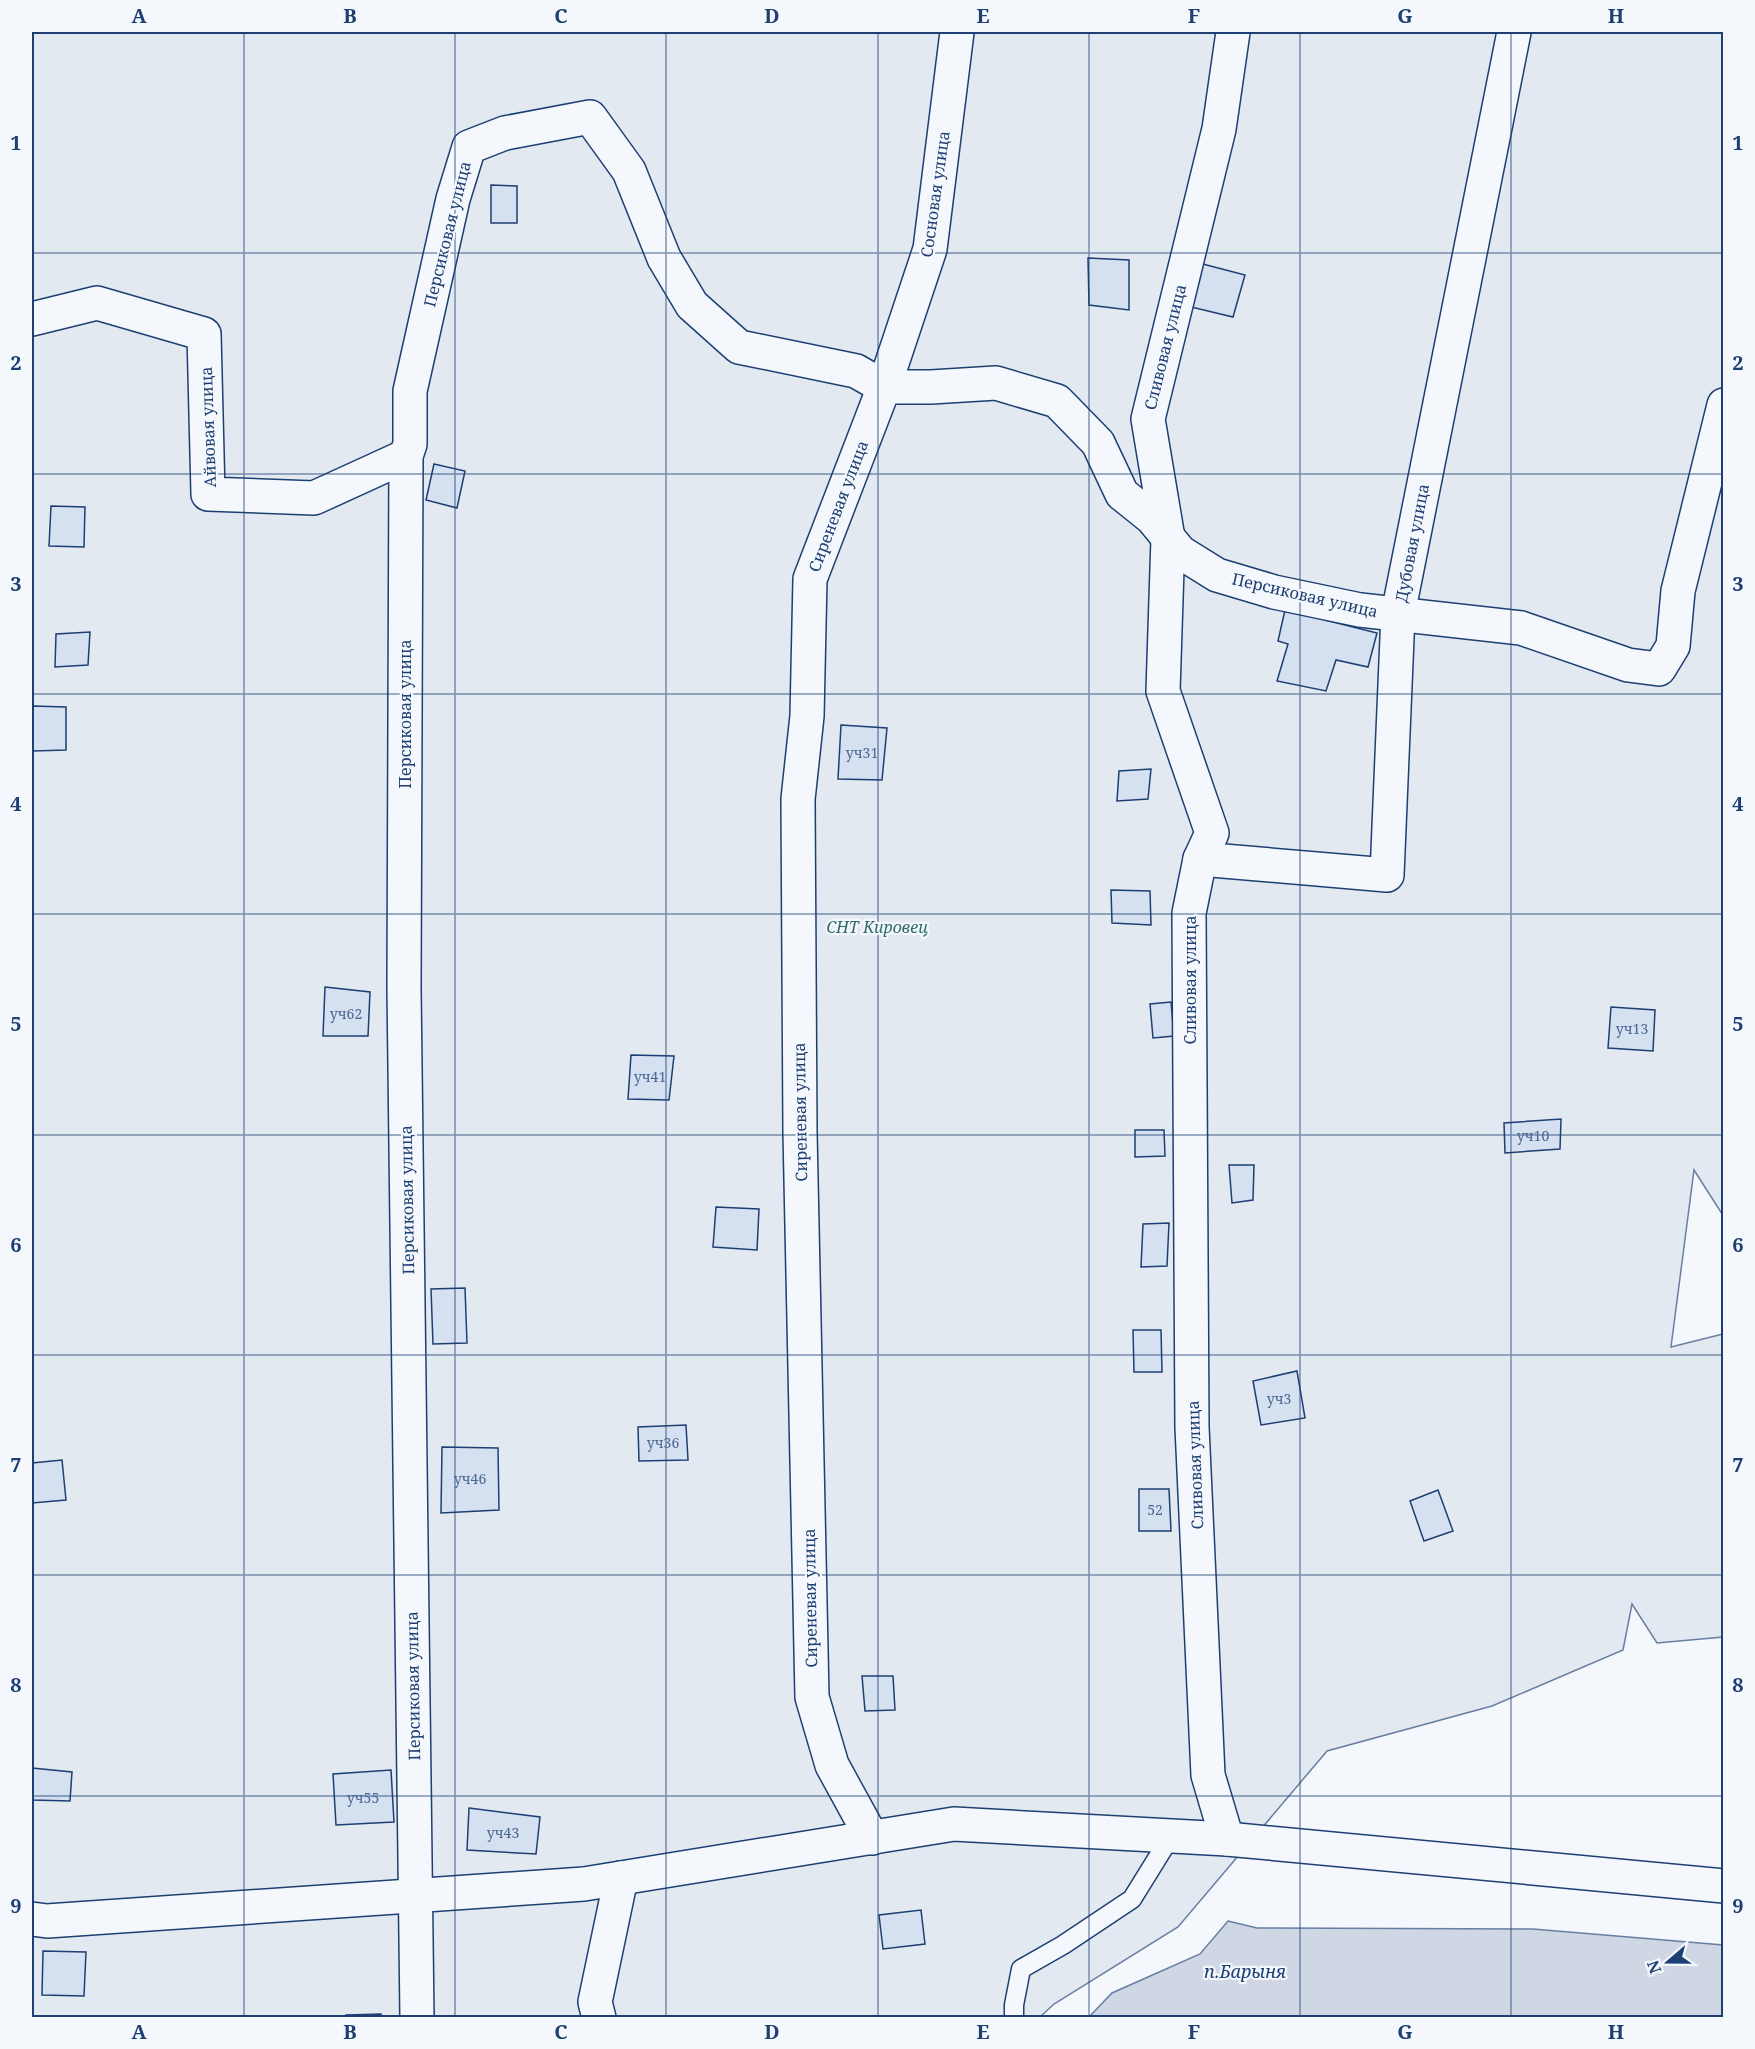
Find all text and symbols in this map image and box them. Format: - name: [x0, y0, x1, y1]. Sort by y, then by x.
- text: A: [131, 2, 147, 29]
- text: B: [343, 2, 357, 29]
- text: C: [554, 2, 568, 29]
- text: D: [764, 2, 780, 29]
- text: E: [976, 2, 990, 29]
- text: F: [1188, 2, 1200, 29]
- text: G: [1397, 2, 1413, 29]
- text: H: [1608, 2, 1624, 29]
- text: 1: [10, 129, 22, 156]
- street label: Сосновая улица: [915, 129, 955, 259]
- text: 1: [1732, 129, 1744, 156]
- street label: Персиковая улица: [418, 159, 476, 309]
- street label: Сливовая улица: [1139, 282, 1191, 412]
- text: 2: [10, 349, 22, 376]
- text: 2: [1732, 349, 1744, 376]
- street label: Айвовая улица: [195, 366, 221, 488]
- street label: Сиреневая улица: [803, 437, 873, 575]
- street label: Дубовая улица: [1390, 482, 1434, 604]
- street label: Персиковая улица: [1230, 567, 1380, 623]
- text: 3: [10, 570, 22, 597]
- text: 3: [1732, 570, 1744, 597]
- street label: Персиковая улица: [394, 639, 416, 789]
- house number: уч31: [846, 743, 878, 762]
- text: 4: [10, 790, 22, 817]
- text: 4: [1732, 790, 1744, 817]
- street label: Сливовая улица: [1179, 915, 1201, 1045]
- park label: СНТ Кировец: [826, 916, 928, 938]
- house number: уч62: [330, 1004, 362, 1023]
- text: 5: [10, 1010, 22, 1037]
- text: 5: [1732, 1010, 1744, 1037]
- house number: уч13: [1616, 1019, 1648, 1038]
- street label: Сиреневая улица: [788, 1042, 812, 1182]
- house number: уч41: [634, 1067, 666, 1086]
- street label: Персиковая улица: [395, 1125, 419, 1275]
- house number: уч10: [1517, 1126, 1549, 1145]
- text: 6: [10, 1231, 22, 1258]
- text: 6: [1732, 1231, 1744, 1258]
- house number: уч3: [1267, 1389, 1291, 1408]
- street label: Сливовая улица: [1182, 1400, 1208, 1530]
- house number: уч36: [647, 1433, 679, 1452]
- text: 7: [10, 1451, 22, 1478]
- text: 7: [1732, 1451, 1744, 1478]
- house number: уч46: [454, 1469, 486, 1488]
- house number: 52: [1147, 1500, 1163, 1519]
- street label: Сиреневая улица: [798, 1528, 822, 1668]
- street label: Персиковая улица: [401, 1611, 425, 1761]
- text: 8: [10, 1671, 22, 1698]
- text: 8: [1732, 1671, 1744, 1698]
- house number: уч55: [347, 1788, 379, 1807]
- house number: уч43: [487, 1823, 519, 1842]
- text: 9: [10, 1892, 22, 1919]
- text: 9: [1732, 1892, 1744, 1919]
- north arrow: [1638, 1932, 1698, 1992]
- text: N: [1641, 1957, 1666, 1977]
- water label: п.Барыня: [1204, 1959, 1286, 1983]
- text: A: [131, 2018, 147, 2045]
- text: B: [343, 2018, 357, 2045]
- text: C: [554, 2018, 568, 2045]
- text: D: [764, 2018, 780, 2045]
- text: E: [976, 2018, 990, 2045]
- text: F: [1188, 2018, 1200, 2045]
- text: G: [1397, 2018, 1413, 2045]
- text: H: [1608, 2018, 1624, 2045]

